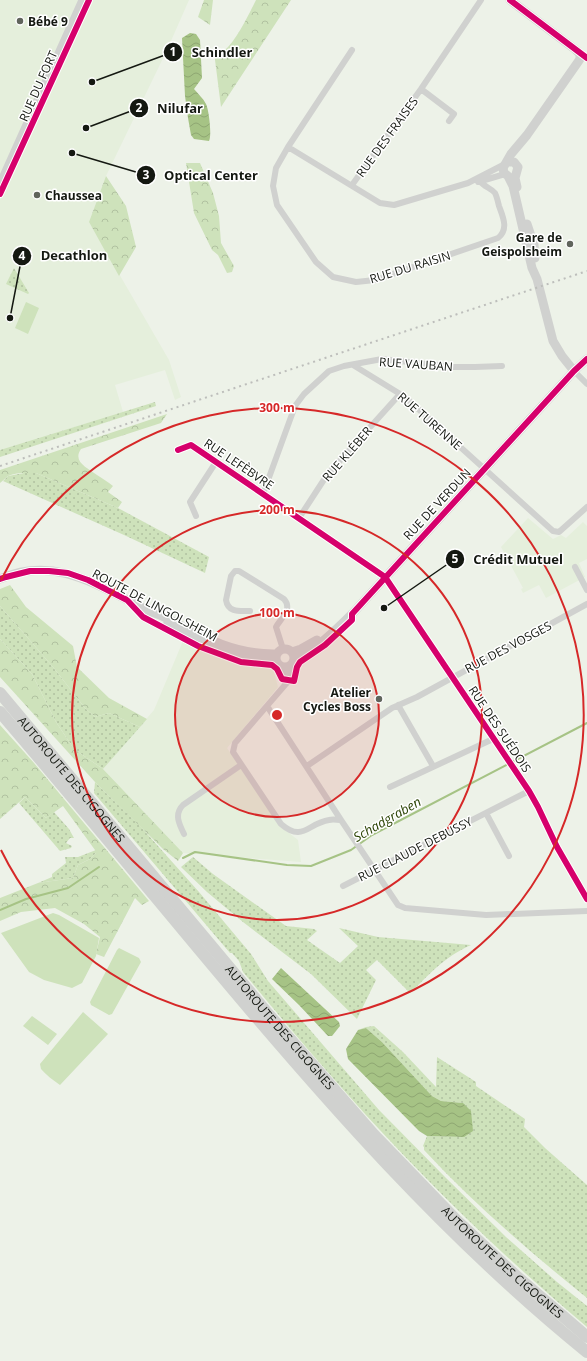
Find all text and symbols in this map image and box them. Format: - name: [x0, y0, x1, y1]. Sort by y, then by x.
- place label: Bébé 9: [28, 13, 68, 30]
- marker: Bébé 9: [15, 16, 25, 26]
- callout: Schindler: [163, 40, 260, 65]
- text: 1: [170, 43, 176, 60]
- text: Schindler: [192, 43, 252, 61]
- street label: RUE DU FORT: [15, 47, 61, 124]
- street label: RUE DES FRAISES: [352, 93, 422, 181]
- callout: Nilufar: [129, 96, 211, 121]
- text: 2: [136, 99, 143, 116]
- text: Nilufar: [157, 99, 203, 117]
- callout: Optical Center: [136, 163, 266, 188]
- text: 3: [143, 166, 150, 183]
- text: Optical Center: [164, 166, 258, 184]
- place label: Chaussea: [45, 187, 102, 204]
- marker: Chaussea: [32, 190, 42, 200]
- place label: Gare de Geispolsheim: [482, 229, 562, 260]
- marker: Gare de Geispolsheim: [565, 239, 575, 249]
- callout: Decathlon: [12, 243, 115, 268]
- text: Decathlon: [41, 246, 107, 264]
- text: 4: [19, 247, 26, 264]
- street label: RUE DU RAISIN: [367, 247, 453, 287]
- street label: RUE VAUBAN: [379, 353, 453, 375]
- street label: RUE TURENNE: [394, 388, 466, 454]
- text: 300 m: [259, 399, 295, 416]
- street label: RUE KLÉBER: [318, 422, 376, 485]
- street label: RUE LEFÈBVRE: [201, 434, 277, 494]
- street label: RUE DE VERDUN: [399, 465, 475, 543]
- text: 200 m: [259, 501, 295, 518]
- callout: Crédit Mutuel: [445, 547, 571, 572]
- text: 5: [452, 550, 459, 567]
- text: Crédit Mutuel: [473, 550, 563, 568]
- street label: ROUTE DE LINGOLSHEIM: [89, 565, 221, 645]
- text: 100 m: [259, 604, 295, 621]
- street label: RUE DES VOSGES: [462, 617, 554, 677]
- street label: RUE DES SUÉDOIS: [465, 682, 535, 776]
- place label: Atelier Cycles Boss: [303, 684, 372, 715]
- marker: Atelier Cycles Boss: [374, 694, 384, 704]
- centre of rings: [270, 708, 284, 722]
- street label: AUTOROUTE DES CIGOGNES: [14, 712, 129, 846]
- water label: Schadgraben: [350, 792, 424, 846]
- street label: RUE CLAUDE DEBUSSY: [355, 813, 475, 885]
- street label: AUTOROUTE DES CIGOGNES: [222, 961, 339, 1093]
- street label: AUTOROUTE DES CIGOGNES: [438, 1202, 567, 1322]

